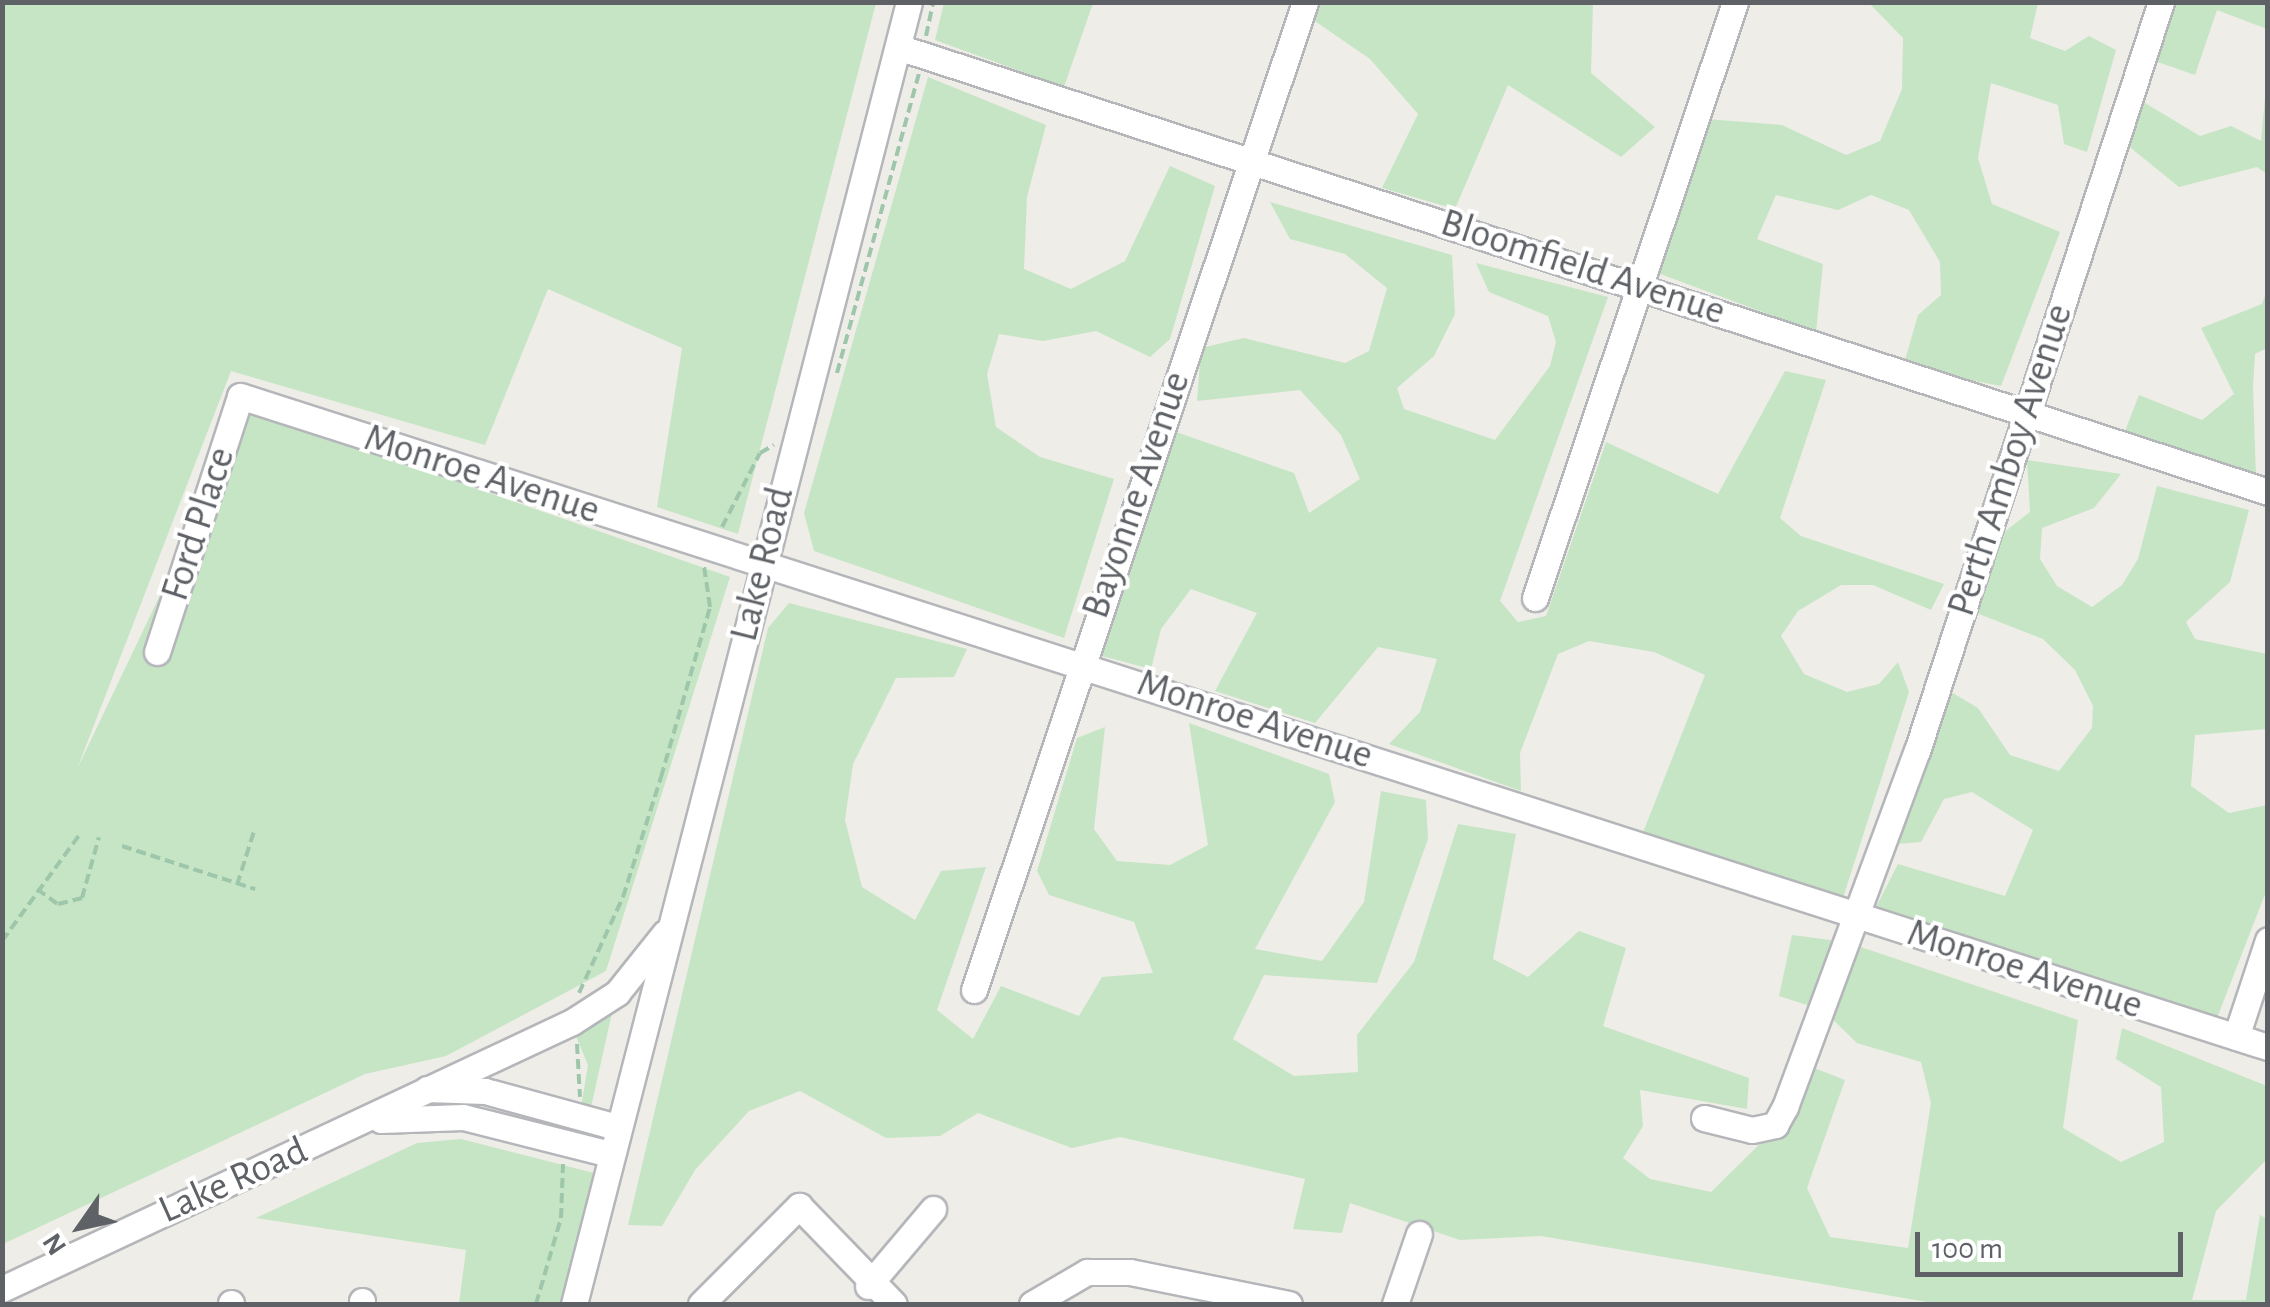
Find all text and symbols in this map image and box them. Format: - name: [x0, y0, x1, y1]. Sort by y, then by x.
- street label: Bloomfield Avenue: [1435, 198, 1731, 336]
- street label: Perth Amboy Avenue: [1937, 298, 2083, 622]
- street label: Bayonne Avenue: [1071, 365, 1201, 625]
- street label: Monroe Avenue: [358, 413, 606, 535]
- street label: Ford Place: [151, 441, 245, 607]
- street label: Lake Road: [720, 482, 804, 646]
- street label: Monroe Avenue: [1131, 658, 1379, 780]
- street label: Monroe Avenue: [1901, 908, 2149, 1030]
- street label: Lake Road: [151, 1126, 315, 1234]
- north arrow: [30, 1177, 130, 1277]
- scale bar: [1920, 1212, 2188, 1274]
- text: N: [38, 1228, 72, 1260]
- text: 100 m: [1932, 1234, 2003, 1264]

